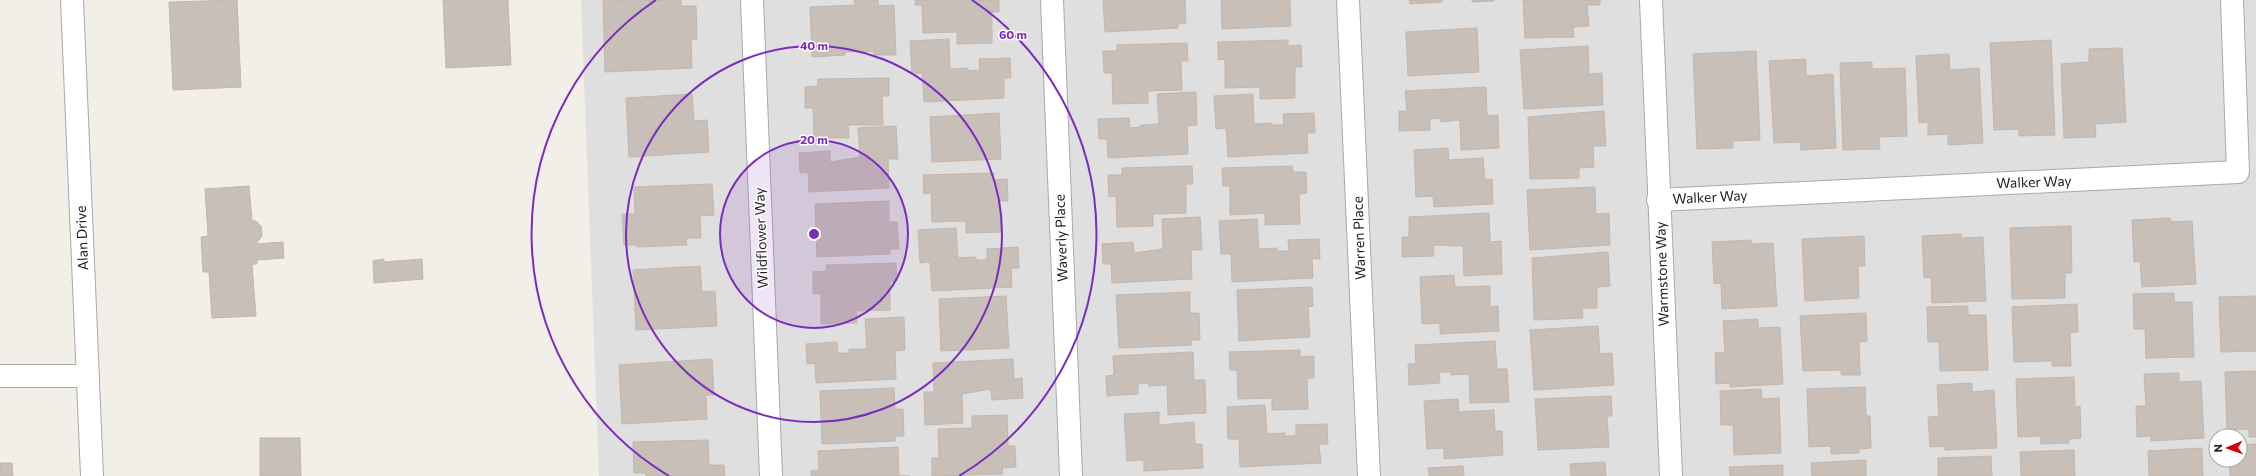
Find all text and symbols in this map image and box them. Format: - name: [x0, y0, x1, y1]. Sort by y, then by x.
- text: 60 m: [999, 27, 1027, 41]
- text: 40 m: [800, 38, 828, 52]
- text: 20 m: [800, 132, 828, 146]
- street label: Walker Way: [1996, 172, 2072, 191]
- street label: Walker Way: [1672, 186, 1748, 207]
- street label: Wildflower Way: [750, 187, 771, 289]
- street label: Waverly Place: [1050, 194, 1071, 282]
- street label: Warren Place: [1349, 196, 1368, 280]
- street label: Alan Drive: [72, 205, 91, 271]
- street label: Warmstone Way: [1651, 221, 1672, 327]
- centre of rings: [807, 227, 821, 241]
- north arrow: [2208, 428, 2248, 468]
- text: N: [2211, 444, 2224, 453]

